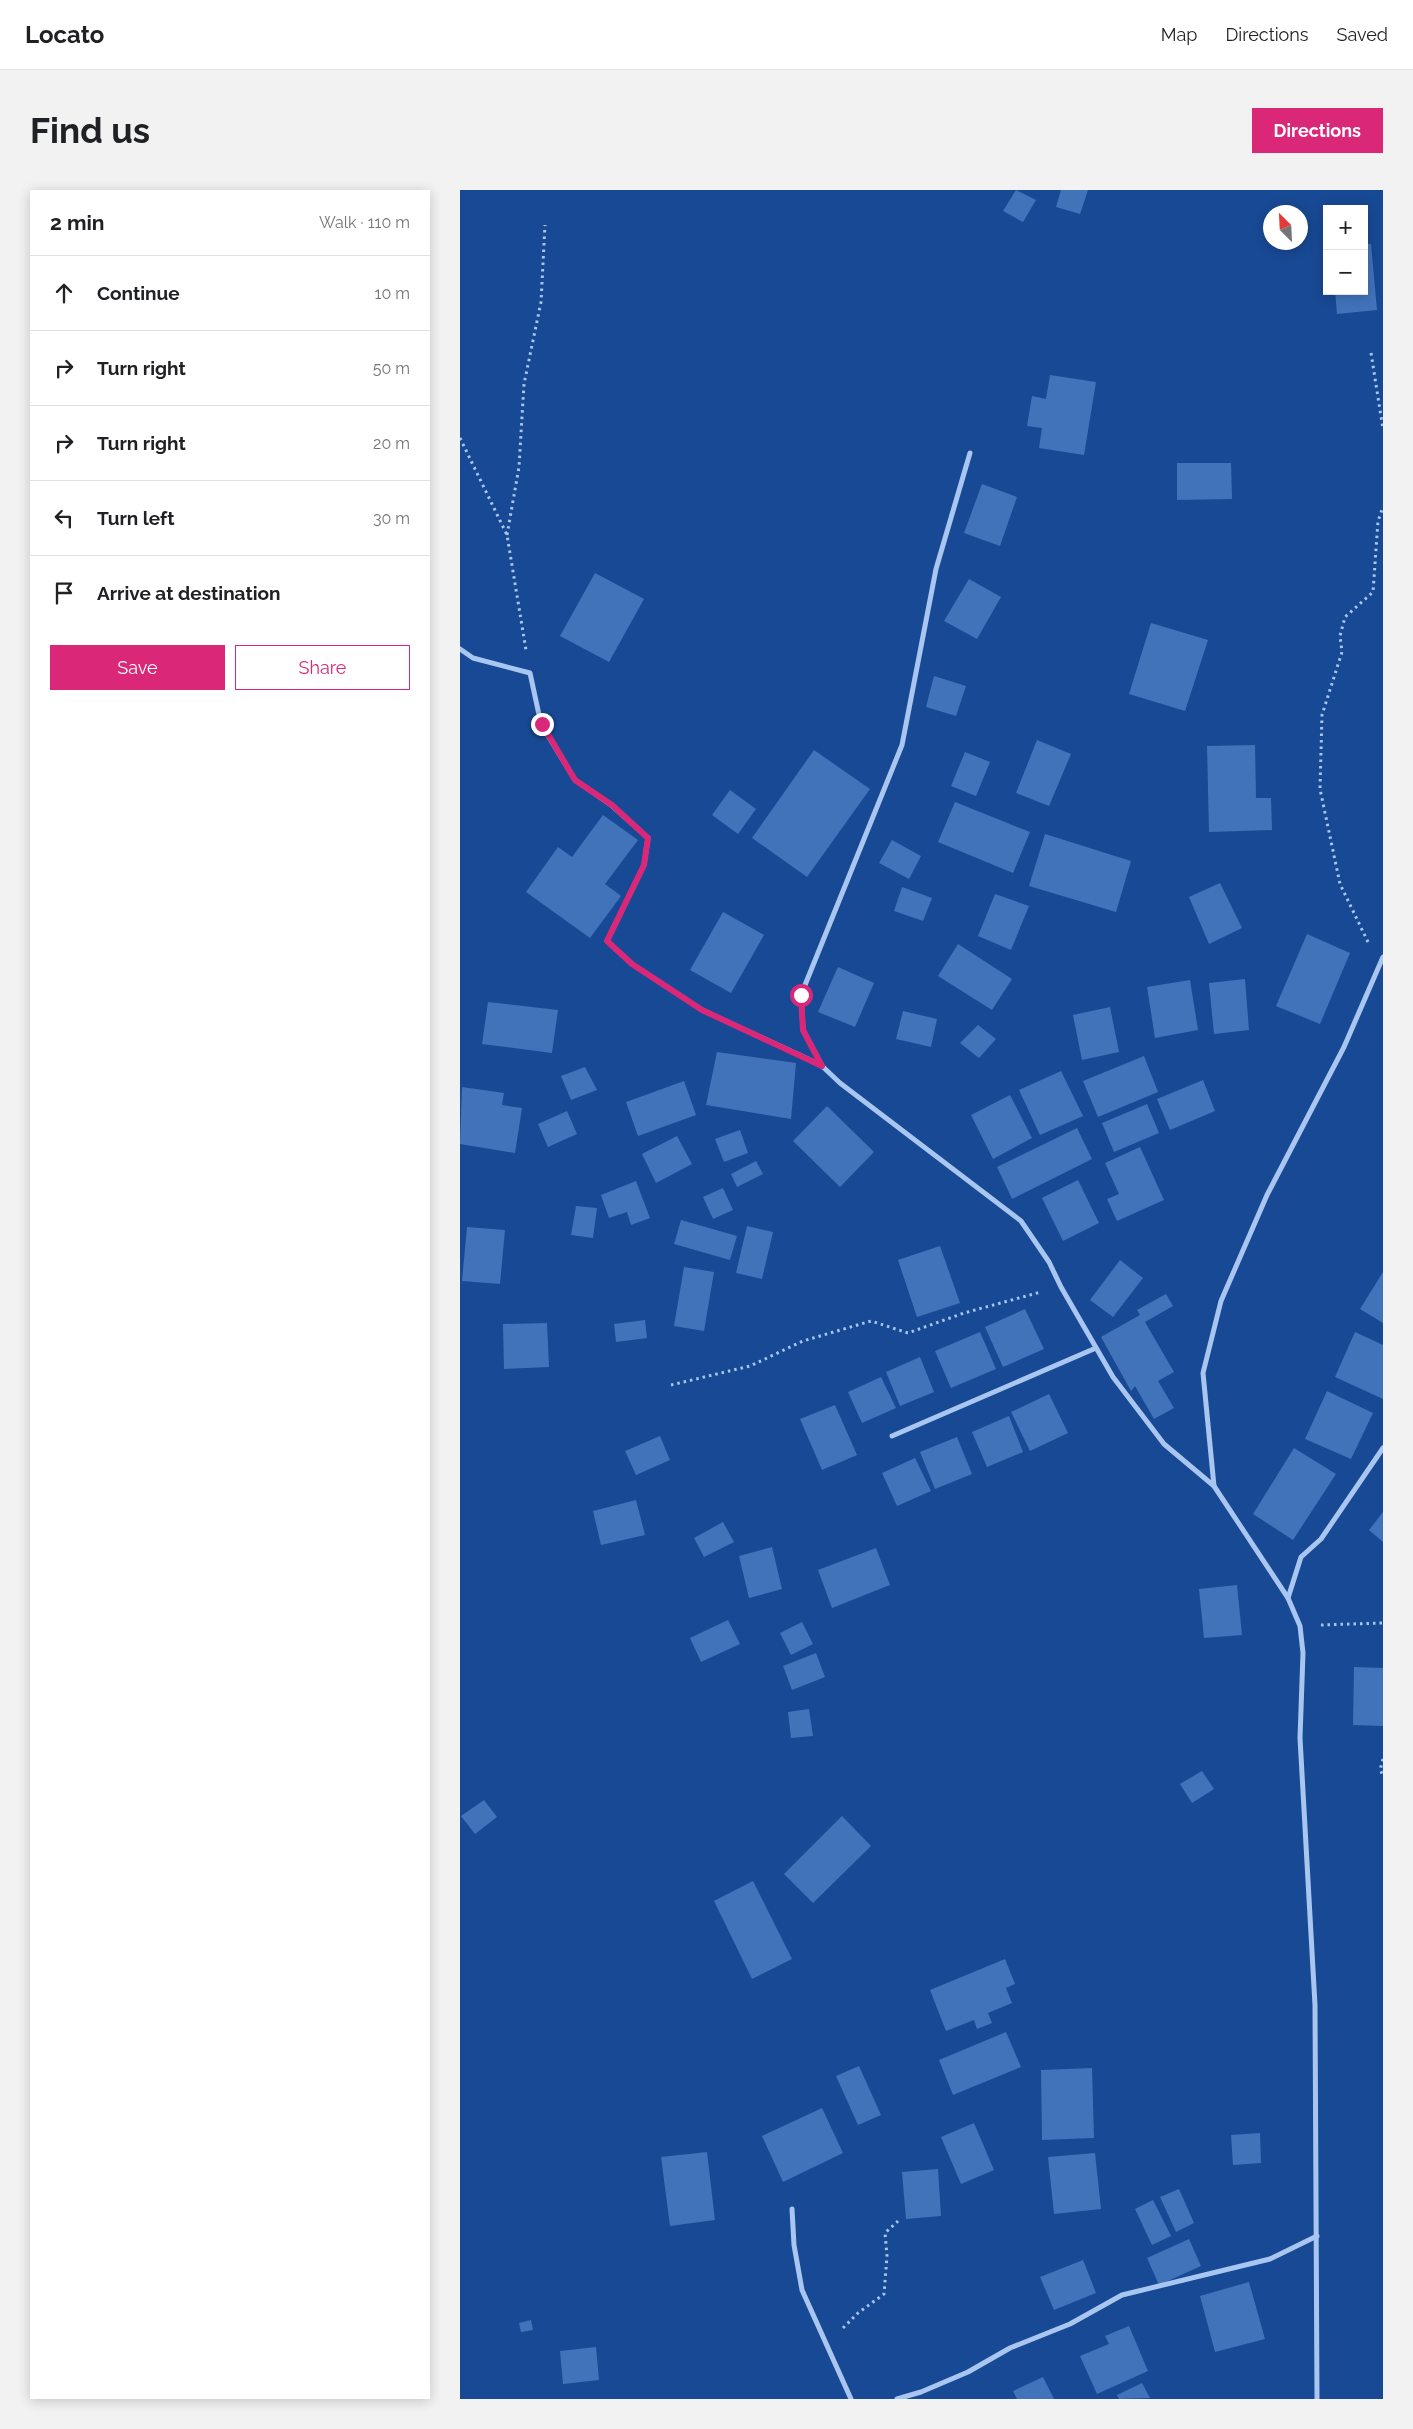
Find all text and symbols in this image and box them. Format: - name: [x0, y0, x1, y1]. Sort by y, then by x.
- text: Locato: [25, 20, 104, 49]
- text: Map: [1161, 24, 1197, 45]
- text: Directions: [1225, 24, 1309, 45]
- text: Saved: [1337, 24, 1388, 45]
- button: Directions: [1252, 108, 1383, 153]
- text: Find us: [30, 110, 150, 151]
- north arrow: [1263, 205, 1308, 250]
- map controls: [1323, 205, 1368, 295]
- button: +: [1323, 205, 1368, 250]
- text: 2 min: [50, 210, 104, 235]
- text: Walk · 110 m: [319, 213, 410, 232]
- button: −: [1323, 250, 1368, 295]
- icon: ahead: [50, 279, 78, 307]
- text: Continue: [97, 282, 180, 304]
- text: 10 m: [375, 284, 410, 303]
- icon: right: [50, 354, 78, 382]
- text: Turn right: [97, 357, 186, 379]
- text: 50 m: [373, 359, 410, 378]
- icon: right: [50, 429, 78, 457]
- text: Turn right: [97, 432, 186, 454]
- text: 20 m: [373, 434, 410, 453]
- icon: left: [50, 504, 78, 532]
- text: Turn left: [97, 507, 174, 529]
- text: 30 m: [373, 509, 410, 528]
- icon: arrive: [50, 579, 78, 607]
- text: Arrive at destination: [97, 582, 281, 604]
- button: Save: [50, 645, 225, 690]
- button: Share: [235, 645, 410, 690]
- route end: [531, 713, 554, 736]
- route start: [790, 984, 813, 1007]

